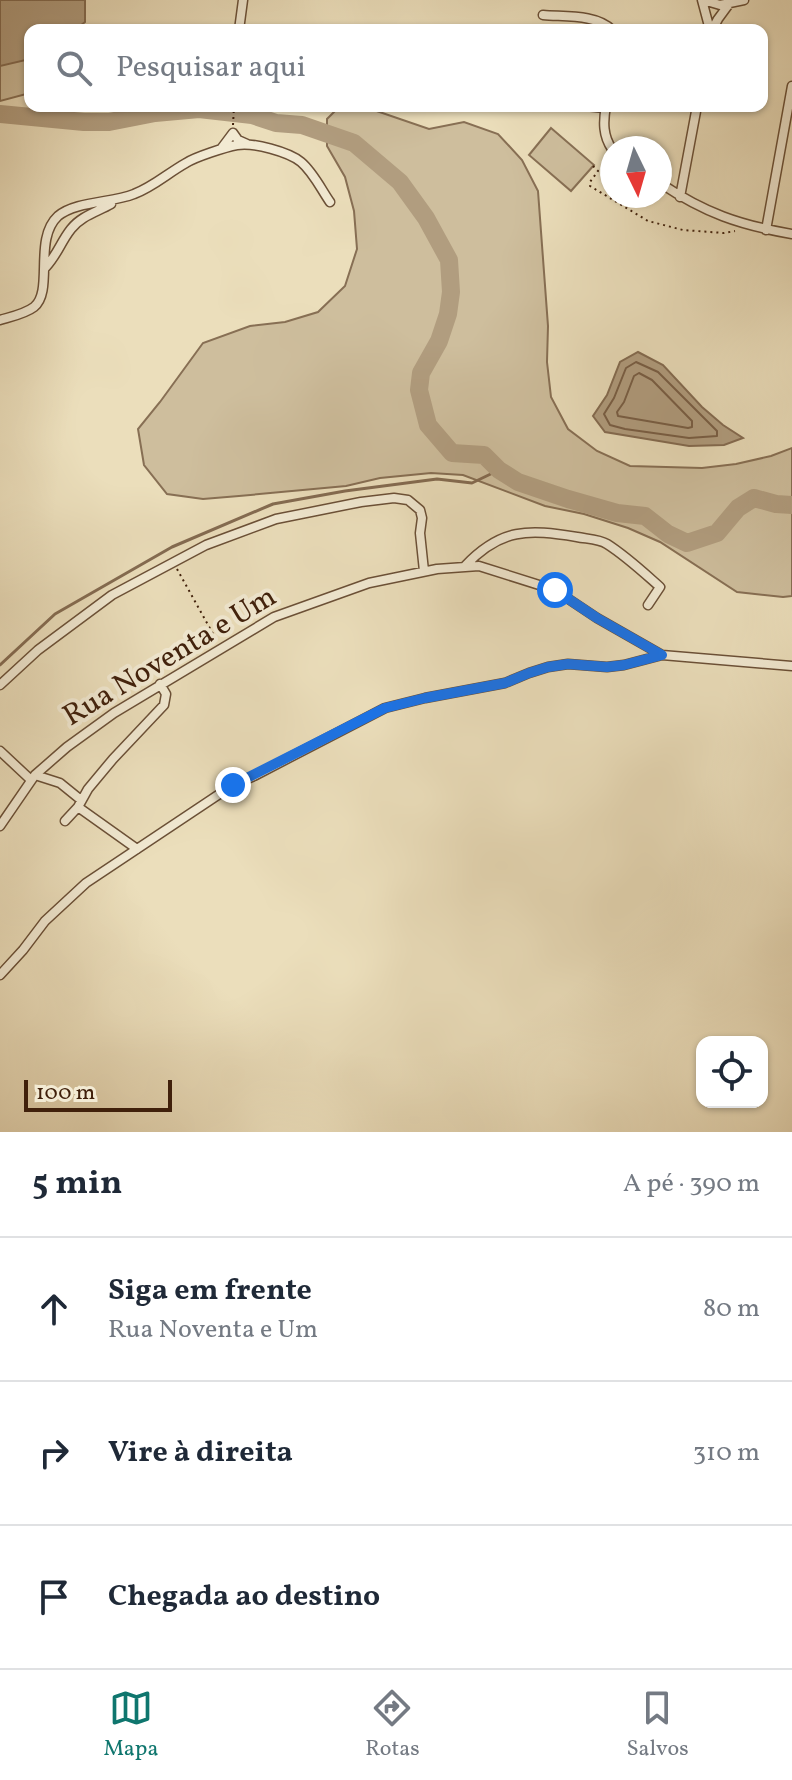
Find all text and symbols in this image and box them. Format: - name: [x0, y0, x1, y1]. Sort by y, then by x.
- search box: [24, 24, 768, 112]
- icon: search: [52, 46, 96, 90]
- text: Pesquisar aqui: [116, 47, 306, 89]
- north arrow: [600, 136, 672, 208]
- route start: [537, 572, 573, 608]
- street label: Rua Noventa e Um: [55, 577, 285, 737]
- route end: [215, 767, 251, 803]
- map controls: [696, 1036, 768, 1108]
- button: locate: [696, 1036, 768, 1108]
- scale bar: [24, 1076, 172, 1112]
- text: 100 m: [36, 1078, 95, 1109]
- text: 5 min: [32, 1161, 122, 1208]
- text: A pé · 390 m: [623, 1166, 760, 1202]
- text: Siga em frente: [108, 1270, 312, 1312]
- icon: ahead: [32, 1287, 76, 1331]
- text: 80 m: [703, 1291, 760, 1327]
- text: Rua Noventa e Um: [108, 1312, 318, 1348]
- icon: right: [32, 1431, 76, 1475]
- text: Vire à direita: [108, 1432, 293, 1474]
- text: 310 m: [693, 1435, 760, 1471]
- icon: arrive: [32, 1575, 76, 1619]
- text: Chegada ao destino: [108, 1576, 380, 1618]
- tab: Mapa: [103, 1686, 158, 1765]
- tab: Rotas: [365, 1686, 420, 1765]
- tab: Salvos: [626, 1686, 689, 1765]

